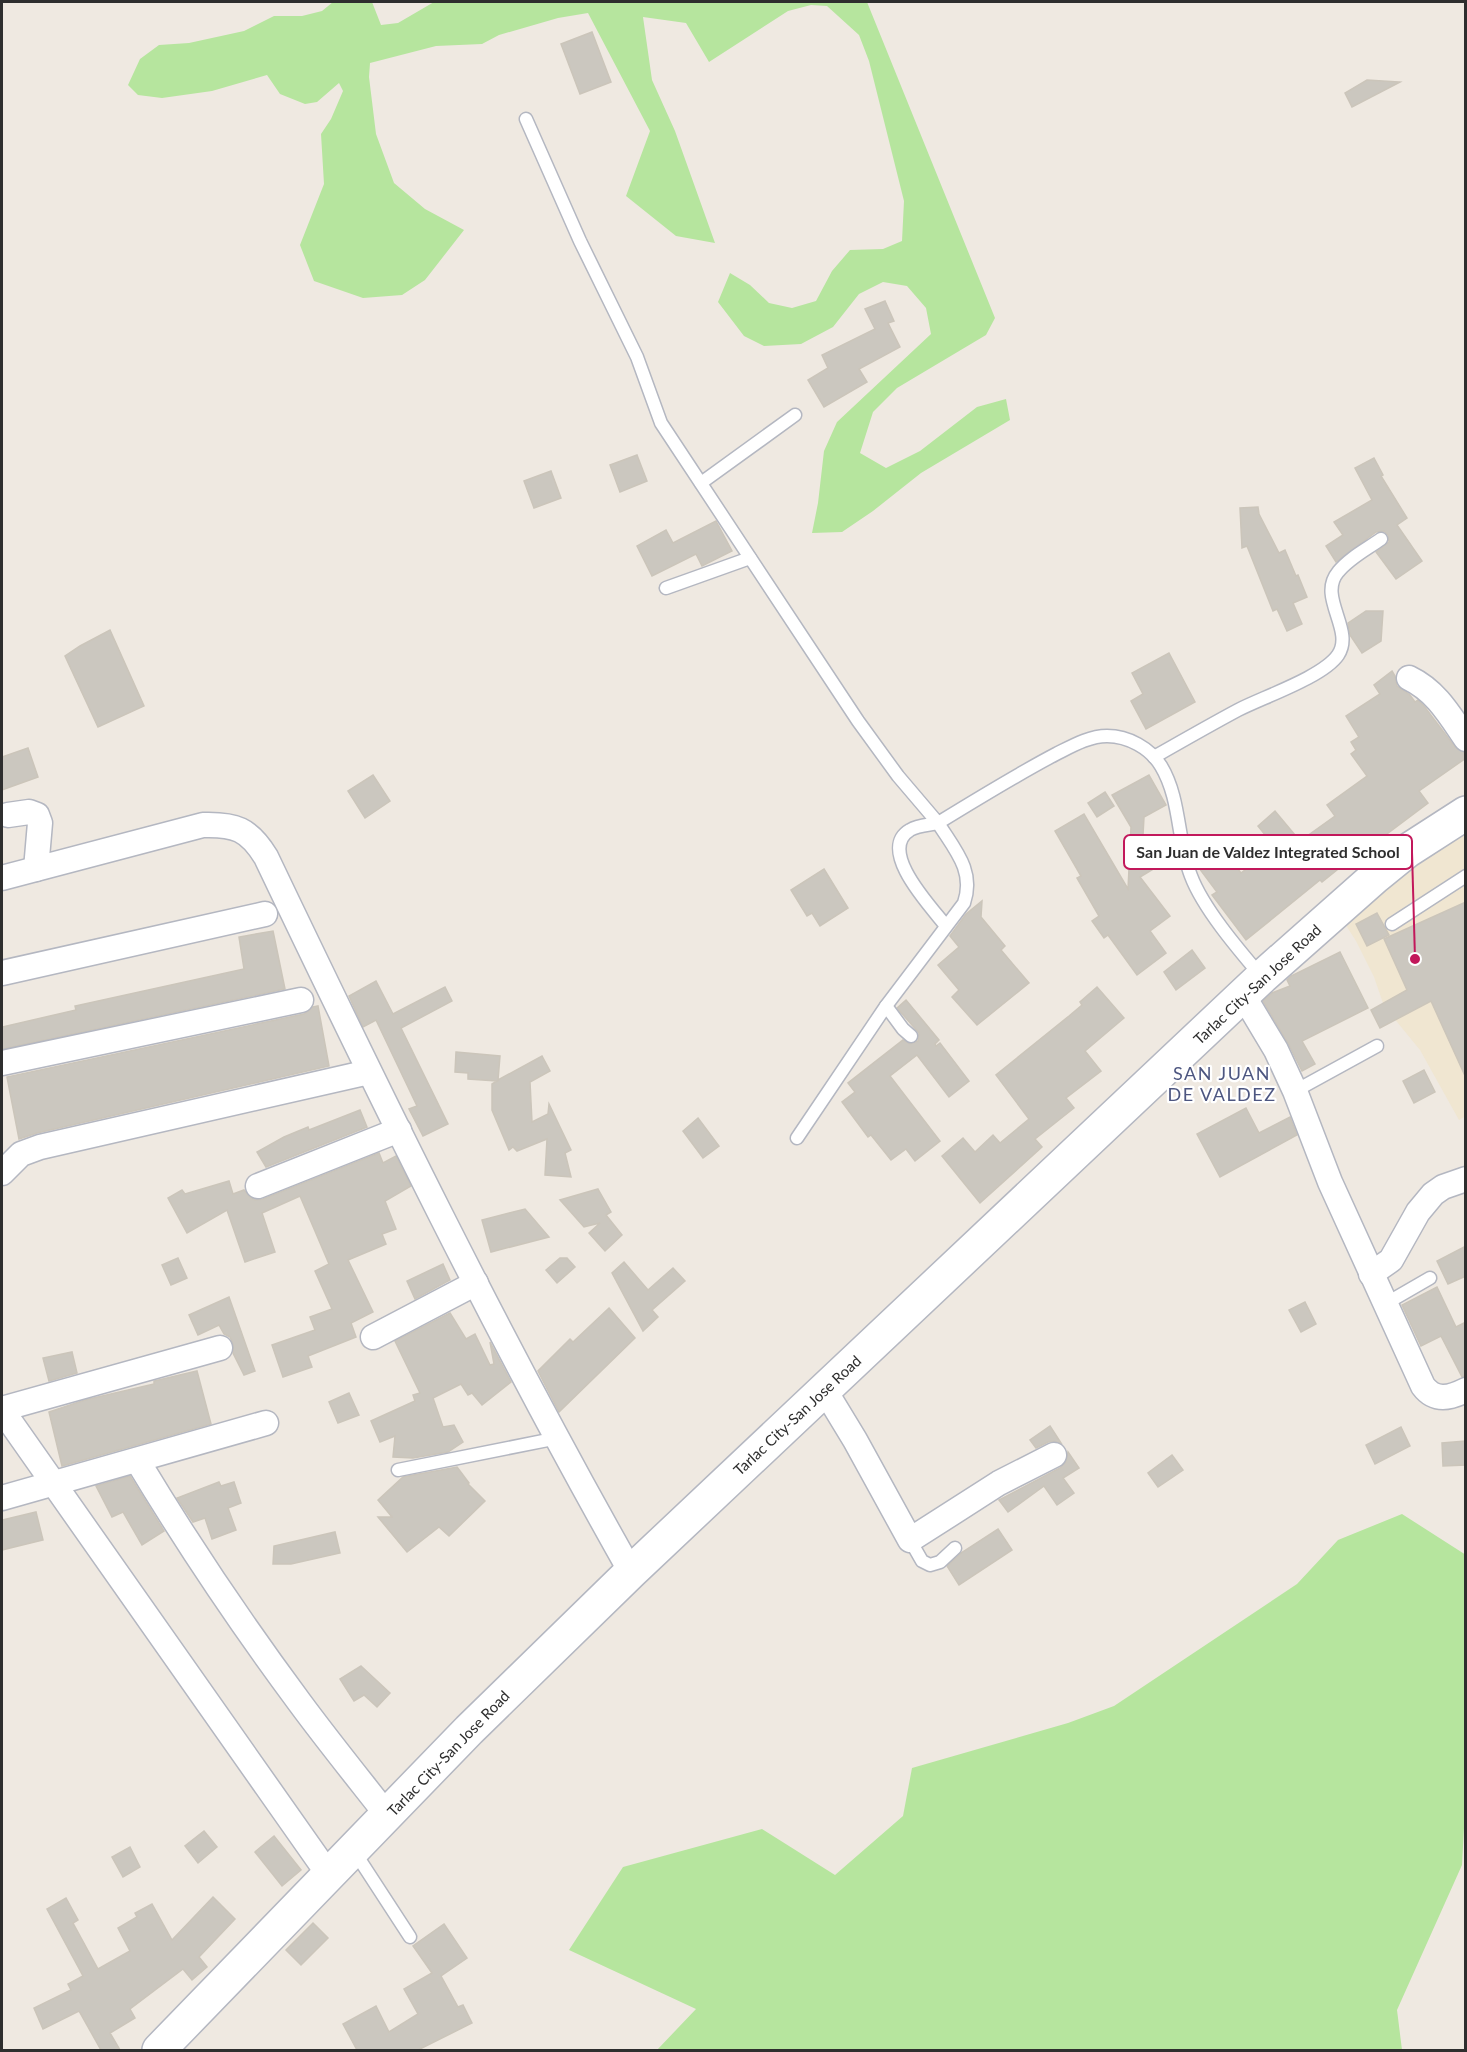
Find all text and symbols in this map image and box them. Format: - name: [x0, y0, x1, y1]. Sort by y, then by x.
- callout: San Juan de Valdez Integrated School: [1124, 835, 1412, 869]
- text: San Juan de Valdez Integrated School: [1136, 842, 1400, 861]
- street label: Tarlac City-San Jose Road: [1190, 920, 1324, 1048]
- district label: SAN JUAN DE VALDEZ: [1167, 1062, 1277, 1105]
- street label: Tarlac City-San Jose Road: [730, 1351, 864, 1479]
- street label: Tarlac City-San Jose Road: [383, 1686, 513, 1820]

